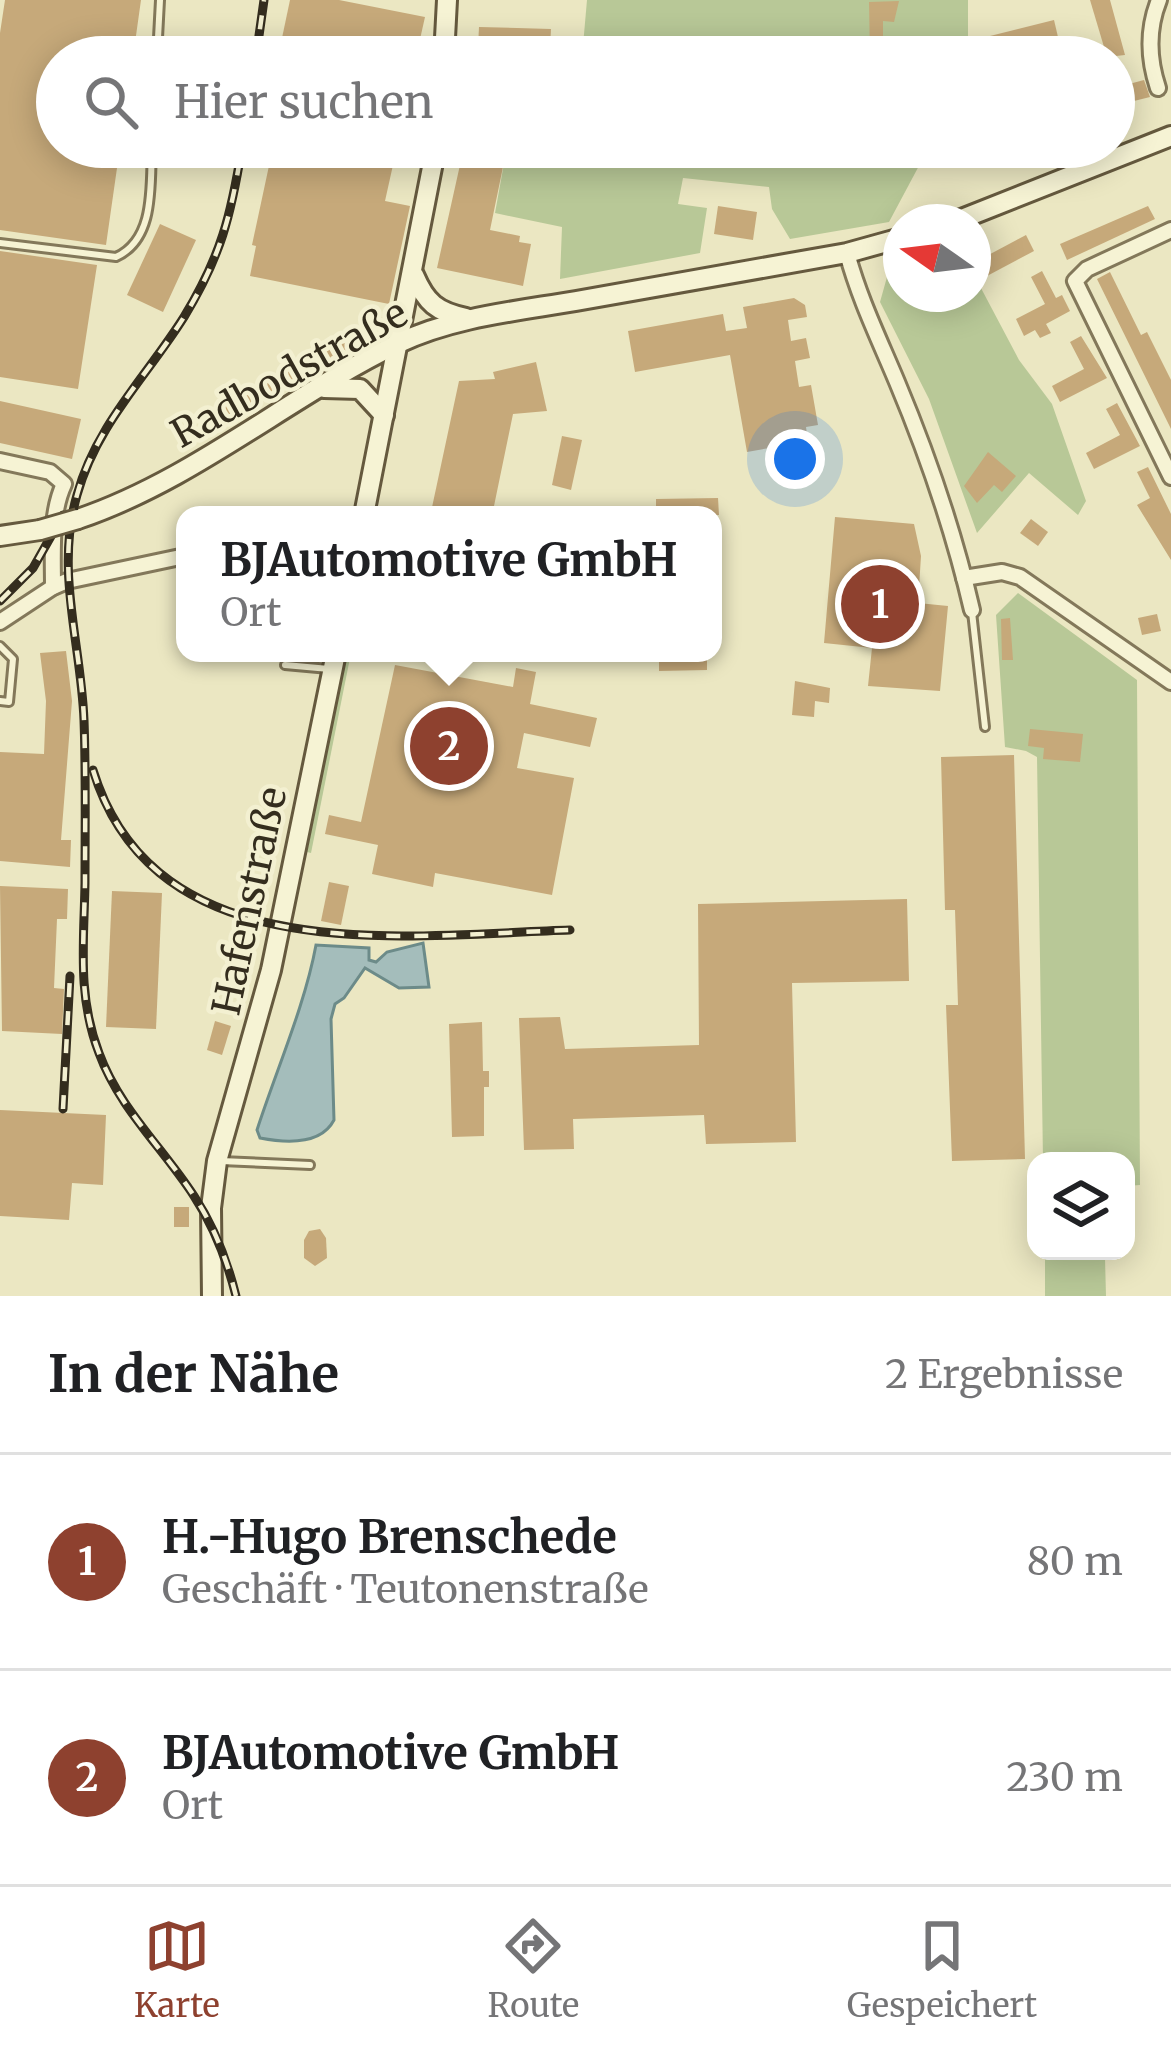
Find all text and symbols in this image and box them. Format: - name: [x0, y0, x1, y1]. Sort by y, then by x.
- search box: [36, 36, 1135, 168]
- icon: search: [78, 69, 144, 135]
- text: Hier suchen: [174, 74, 433, 130]
- north arrow: [883, 204, 991, 312]
- street label: Radbodstraße: [163, 288, 416, 458]
- your location: [765, 429, 825, 489]
- popup: [176, 506, 722, 662]
- text: BJAutomotive GmbH: [220, 532, 678, 588]
- pin: 1: [841, 559, 919, 649]
- text: Ort: [220, 588, 281, 637]
- pin: 2: [410, 701, 488, 791]
- street label: Hafenstraße: [201, 783, 298, 1019]
- map controls: [1027, 1152, 1135, 1260]
- button: layers: [1027, 1152, 1135, 1260]
- text: In der Nähe: [48, 1342, 339, 1406]
- text: 2 Ergebnisse: [885, 1350, 1123, 1399]
- text: H.-Hugo Brenschede: [162, 1509, 617, 1565]
- text: 1: [78, 1537, 96, 1586]
- text: 80 m: [1027, 1537, 1123, 1586]
- text: Geschäft · Teutonenstraße: [162, 1565, 649, 1614]
- text: BJAutomotive GmbH: [162, 1725, 619, 1781]
- text: 2: [76, 1753, 98, 1802]
- text: 230 m: [1006, 1753, 1123, 1802]
- text: Ort: [162, 1781, 223, 1830]
- tab: Karte: [134, 1913, 220, 2026]
- tab: Route: [487, 1913, 579, 2026]
- tab: Gespeichert: [847, 1913, 1037, 2026]

